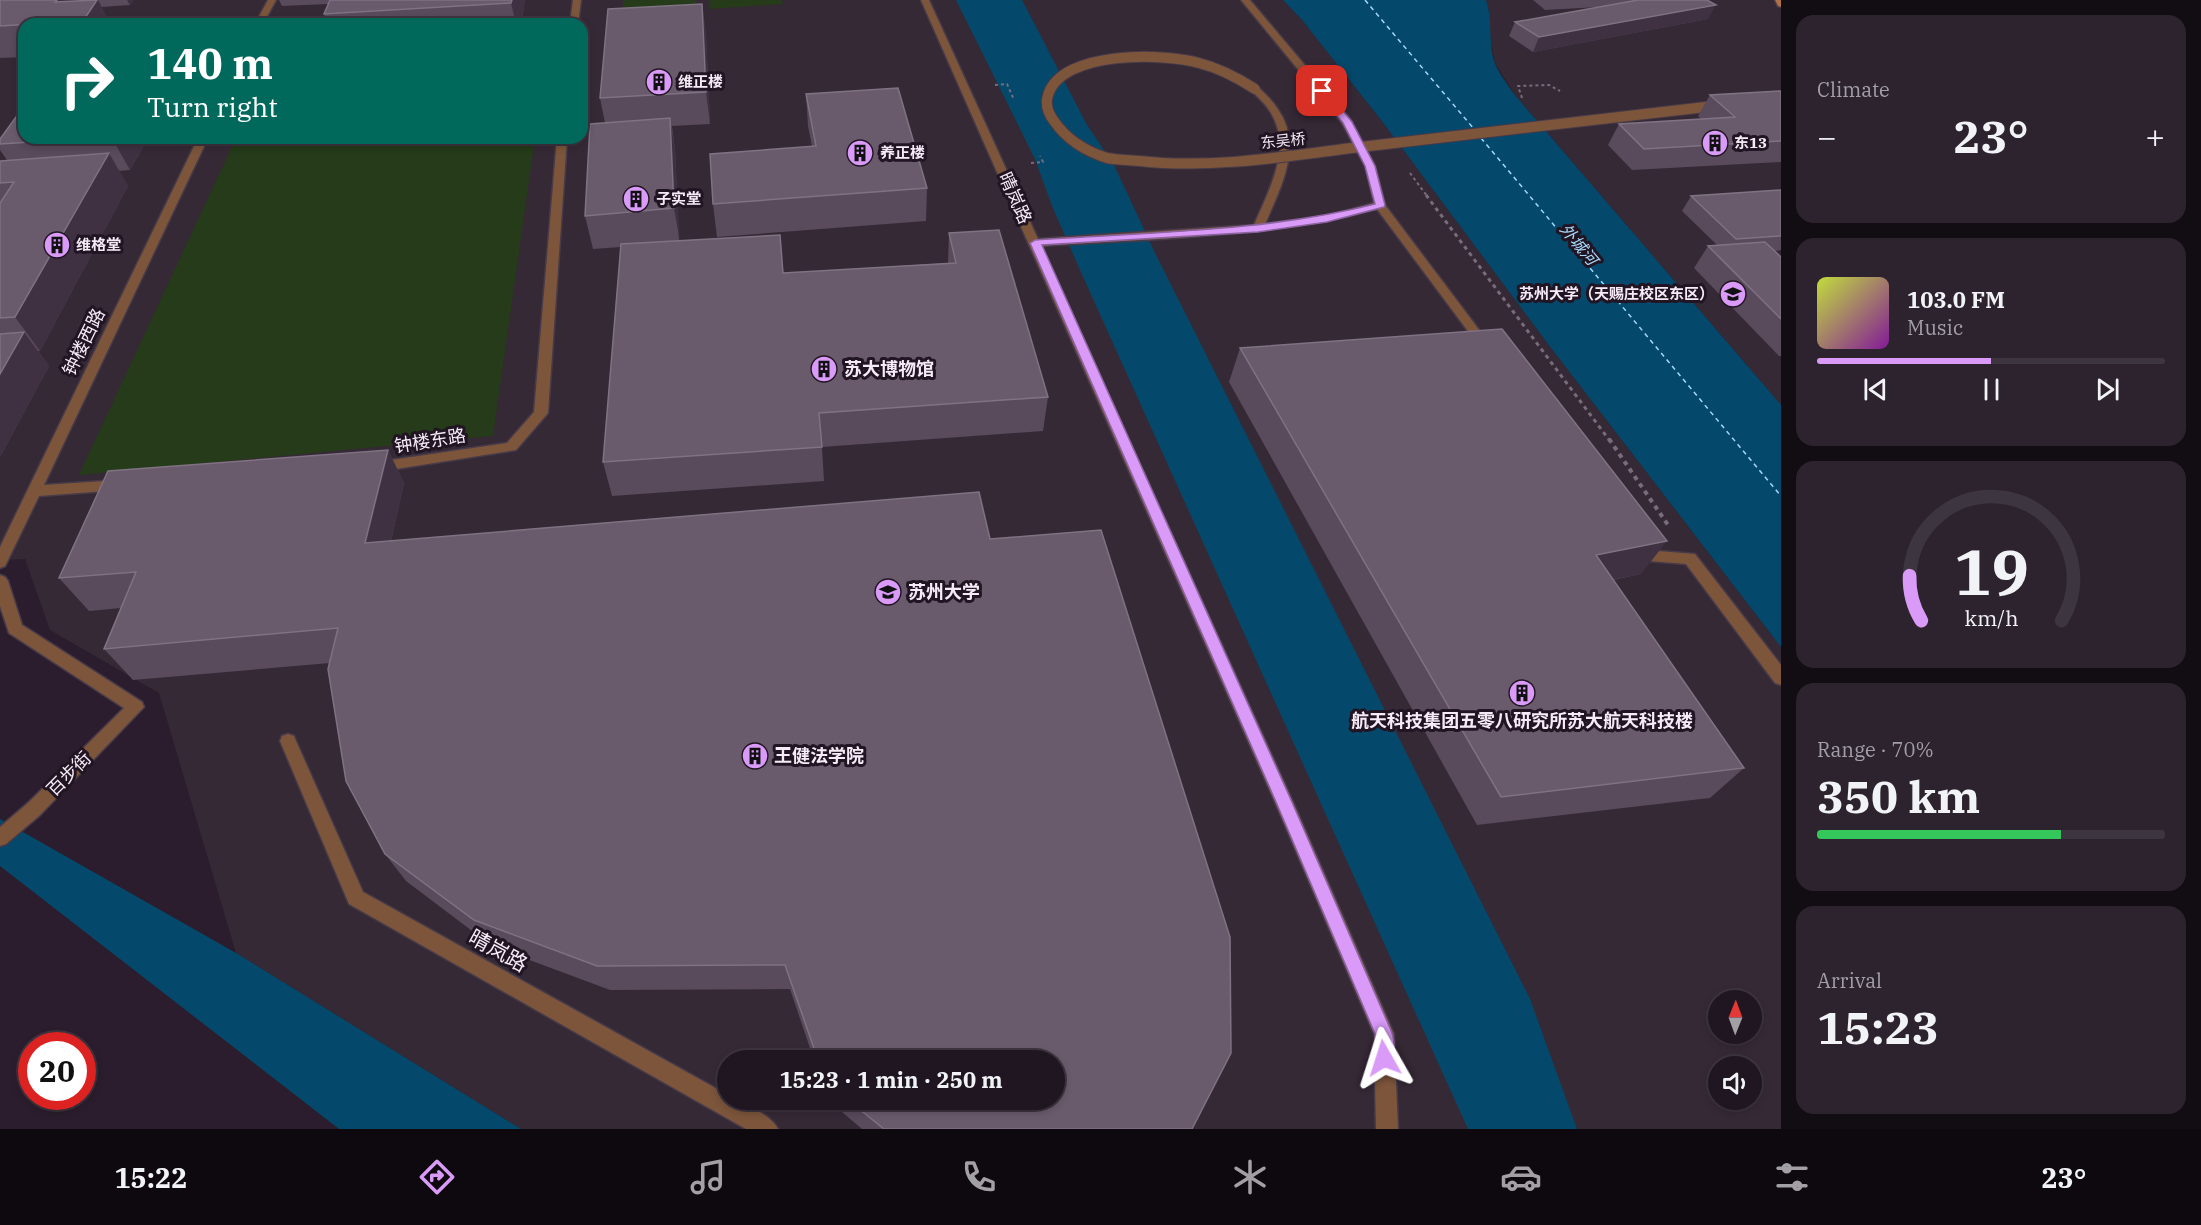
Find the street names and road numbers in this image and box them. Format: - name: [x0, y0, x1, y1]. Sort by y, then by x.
- street label: 东吴桥: [1260, 129, 1306, 152]
- street label: 晴岚路: [994, 168, 1037, 227]
- street label: 钟楼西路: [57, 304, 110, 379]
- street label: 钟楼东路: [393, 424, 467, 457]
- street label: 百步街: [41, 746, 96, 801]
- street label: 晴岚路: [464, 923, 533, 978]

